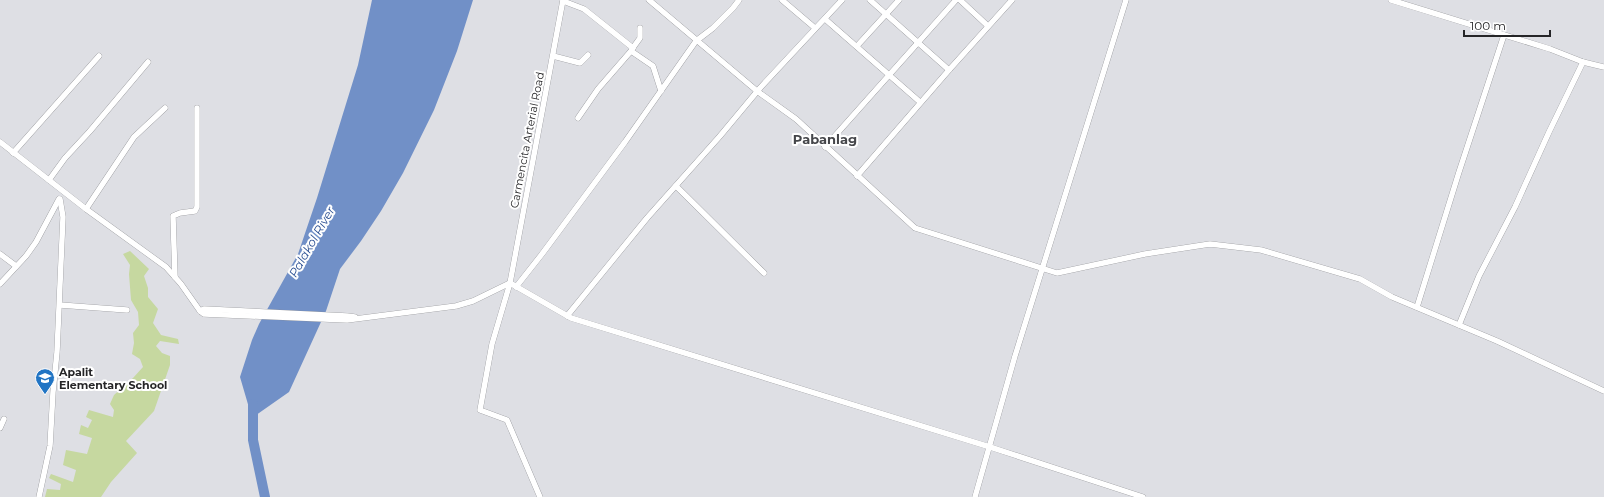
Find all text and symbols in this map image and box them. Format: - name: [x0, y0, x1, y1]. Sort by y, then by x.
- scale bar: [1464, 12, 1550, 38]
- text: 100 m: [1470, 18, 1506, 33]
- street label: Carmencita Arterial Road: [507, 71, 547, 209]
- district label: Pabanlag: [793, 131, 857, 147]
- water label: Palakol River: [285, 204, 338, 280]
- place label: Apalit Elementary School: [58, 365, 167, 392]
- school or university icon: Apalit Elementary School: [34, 367, 56, 395]

